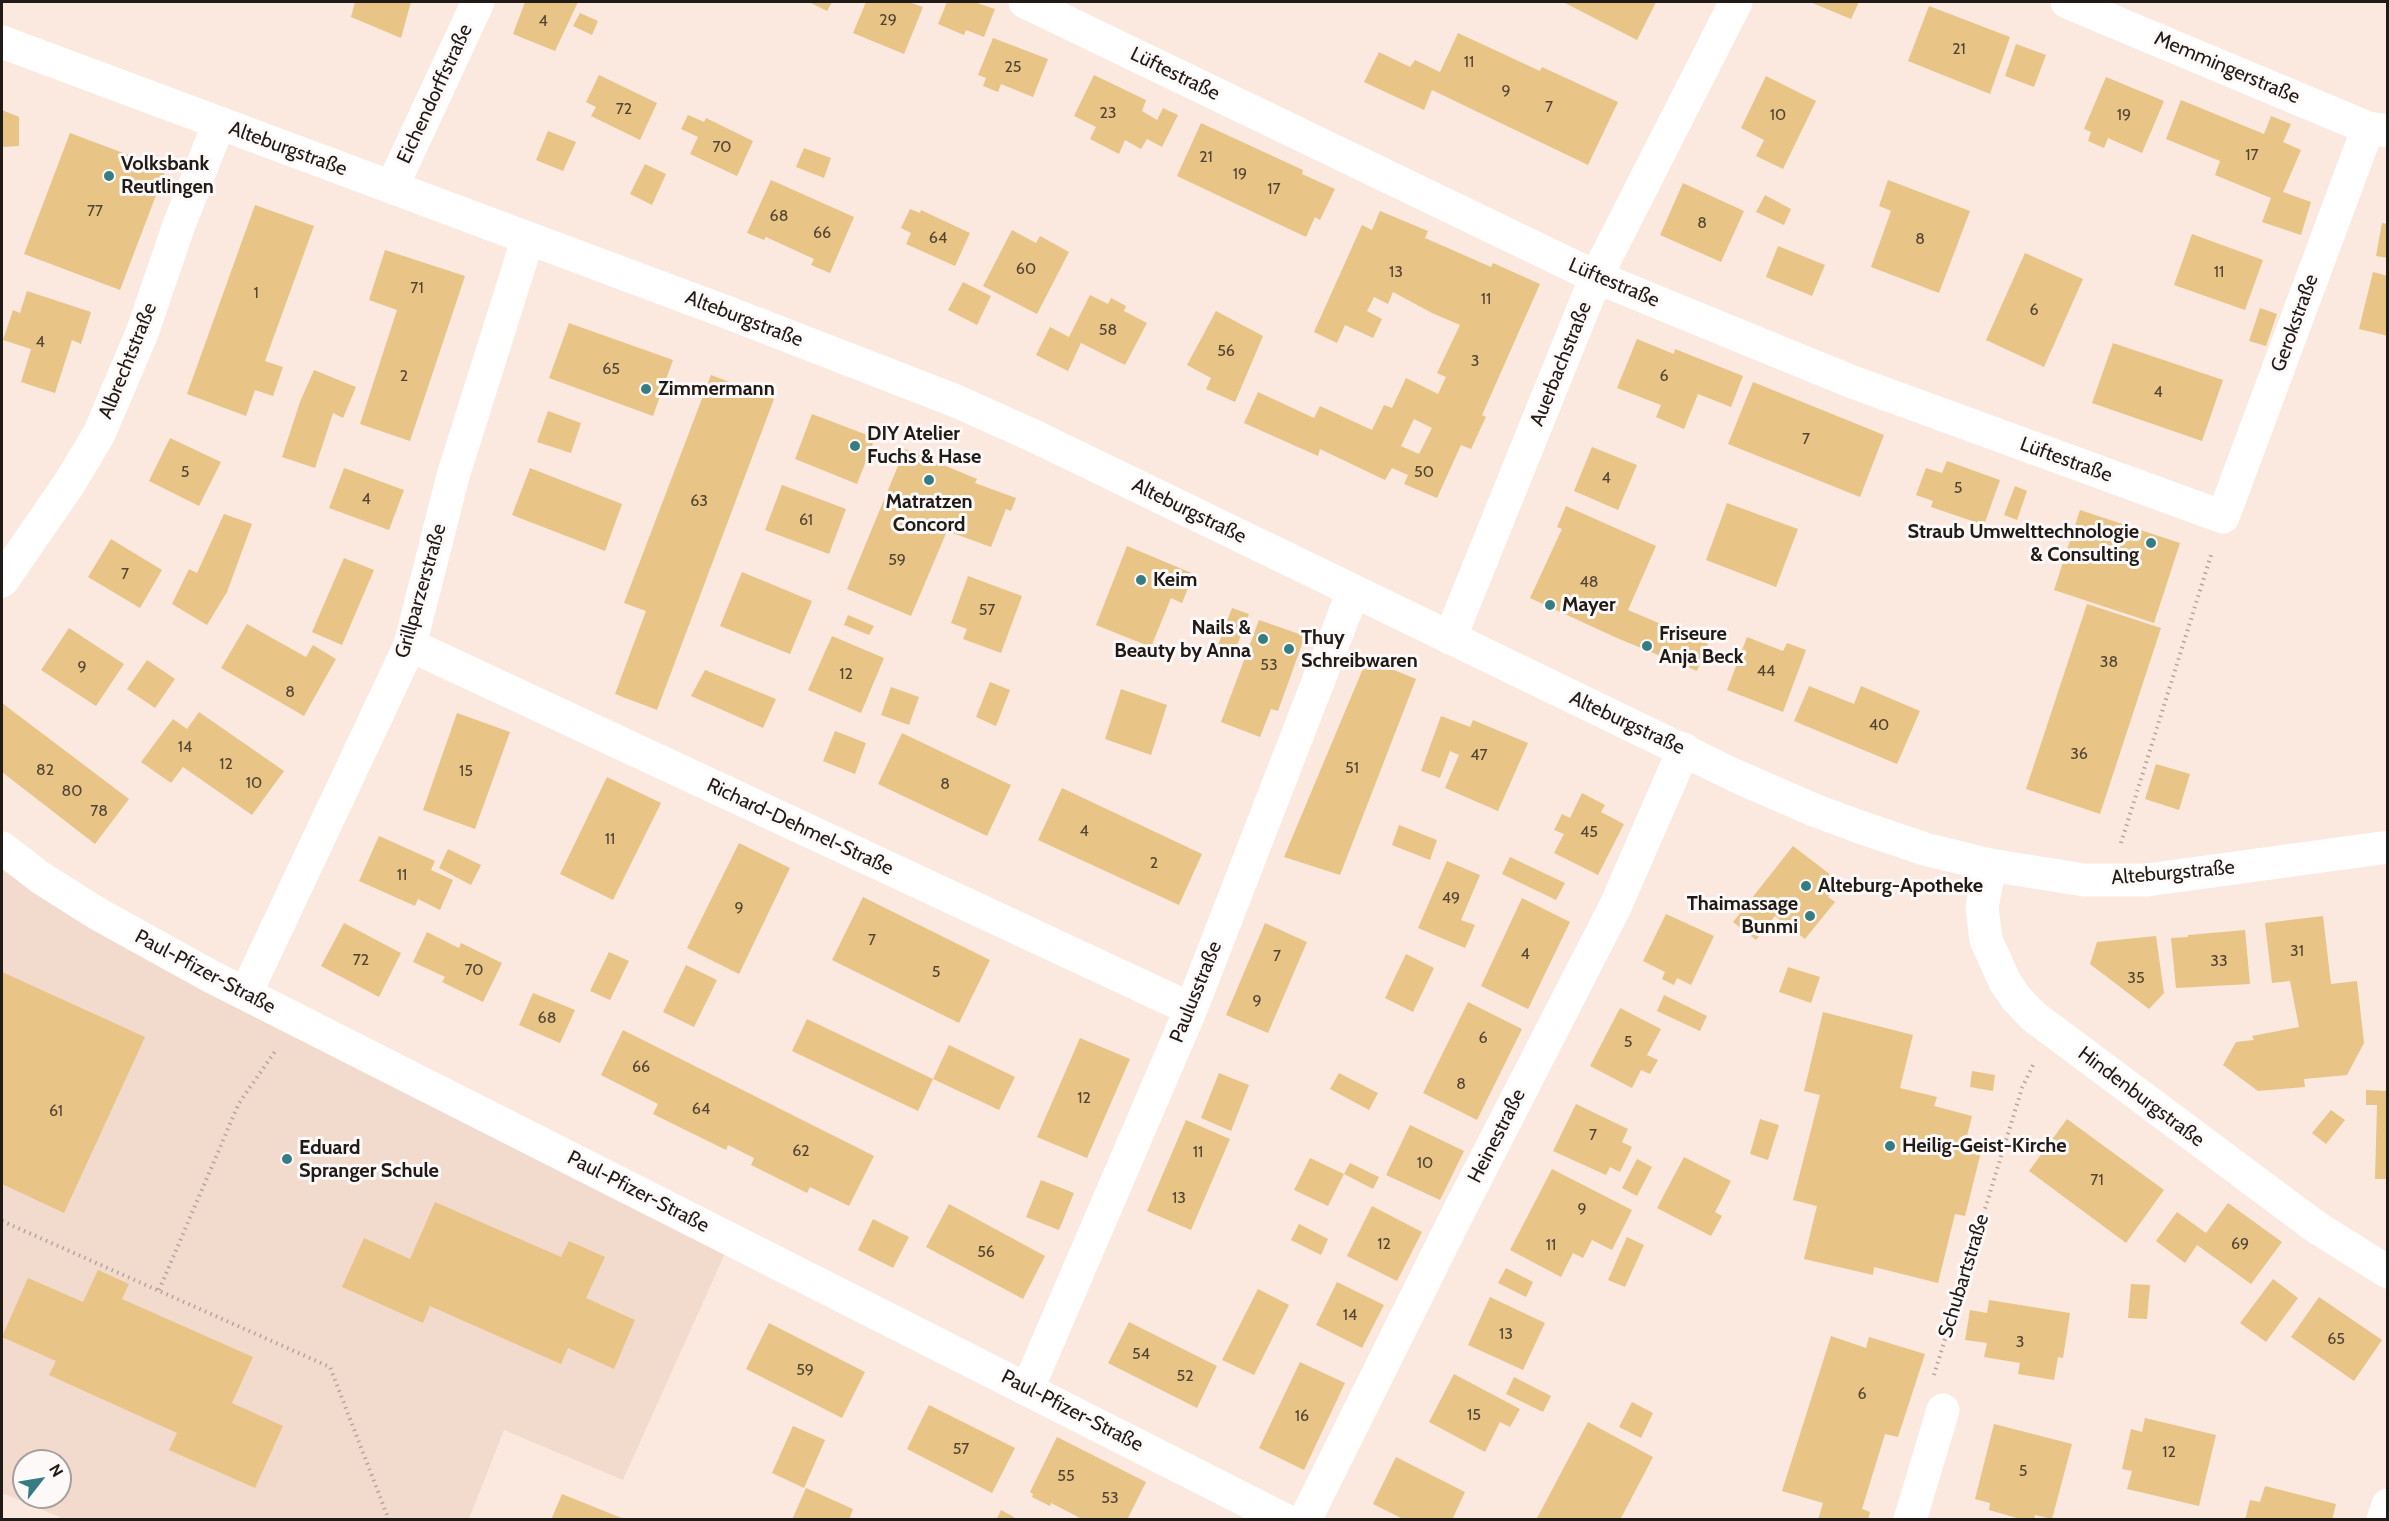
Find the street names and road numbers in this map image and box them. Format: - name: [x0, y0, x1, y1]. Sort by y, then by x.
- street label: Eichendorffstraße: [392, 20, 478, 168]
- street label: Memmingerstraße: [2151, 27, 2303, 109]
- street label: Lüftestraße: [1126, 42, 1224, 106]
- street label: Alteburgstraße: [226, 117, 350, 181]
- street label: Lüftestraße: [1565, 253, 1663, 313]
- street label: Gerokstraße: [2266, 271, 2324, 375]
- street label: Alteburgstraße: [682, 286, 806, 352]
- street label: Auerbachstraße: [1525, 298, 1597, 430]
- street label: Albrechtstraße: [94, 299, 162, 423]
- street label: Lüftestraße: [2017, 432, 2115, 488]
- street label: Alteburgstraße: [1128, 473, 1250, 549]
- street label: Grillparzerstraße: [390, 521, 452, 661]
- street label: Alteburgstraße: [1566, 686, 1688, 760]
- street label: Richard-Dehmel-Straße: [703, 773, 897, 881]
- street label: Alteburgstraße: [2110, 856, 2236, 890]
- street label: Paul-Pfizer-Straße: [131, 925, 279, 1019]
- street label: Paulusstraße: [1165, 938, 1227, 1046]
- street label: Hindenburgstraße: [2073, 1042, 2209, 1152]
- street label: Heinestraße: [1463, 1085, 1531, 1187]
- street label: Paul-Pfizer-Straße: [563, 1146, 713, 1238]
- street label: Schubartstraße: [1934, 1211, 1994, 1341]
- street label: Paul-Pfizer-Straße: [997, 1365, 1147, 1457]

